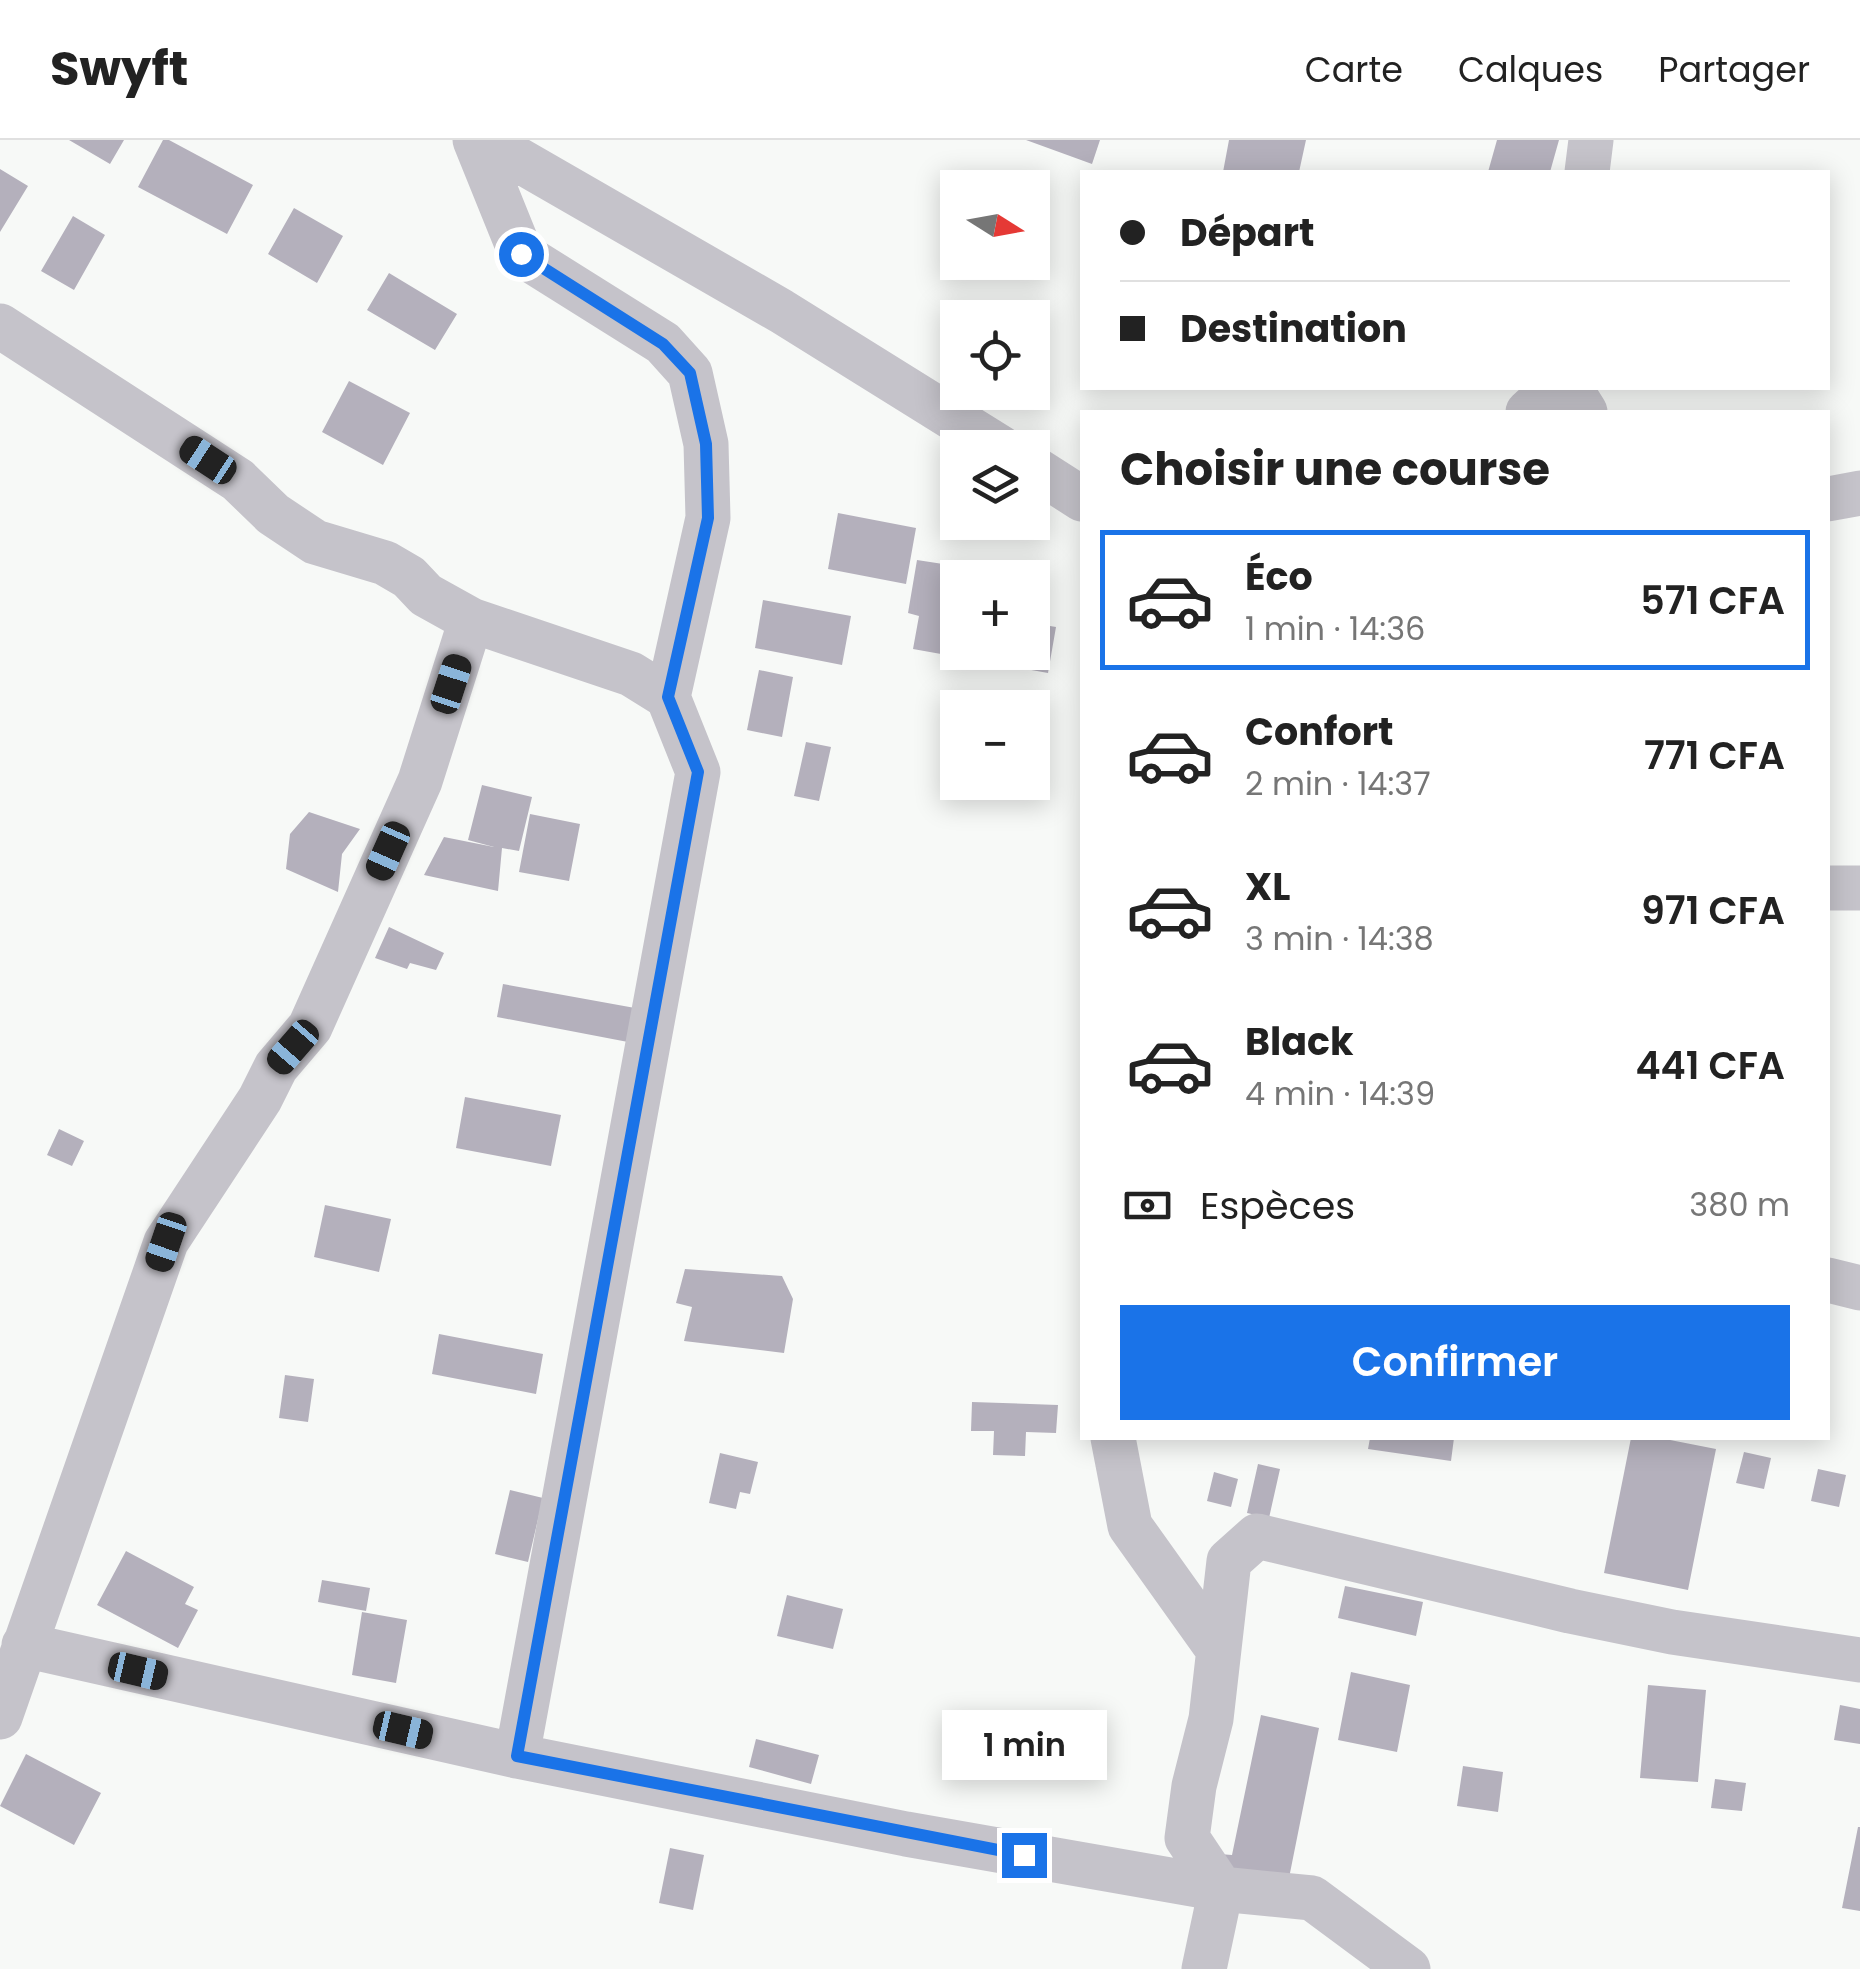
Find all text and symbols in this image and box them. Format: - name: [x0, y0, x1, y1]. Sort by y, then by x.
- text: Swyft: [50, 35, 188, 102]
- text: Carte: [1305, 45, 1403, 94]
- text: Calques: [1458, 45, 1603, 94]
- text: Partager: [1658, 45, 1810, 94]
- north arrow: [940, 170, 1050, 280]
- map controls: [940, 170, 1050, 800]
- text: Départ: [1180, 206, 1314, 259]
- route start: [499, 232, 544, 277]
- button: locate: [940, 300, 1050, 410]
- text: Destination: [1180, 302, 1407, 355]
- button: layers: [940, 430, 1050, 540]
- car: [175, 431, 241, 489]
- text: Choisir une course: [1120, 438, 1550, 501]
- text: Éco: [1245, 550, 1313, 603]
- icon: car: [1125, 555, 1215, 645]
- button: +: [940, 560, 1050, 670]
- text: 571 CFA: [1640, 574, 1785, 627]
- text: 1 min · 14:36: [1245, 606, 1425, 651]
- car: [427, 651, 475, 717]
- button: −: [940, 690, 1050, 800]
- text: Confort: [1245, 705, 1393, 758]
- icon: car: [1125, 710, 1215, 800]
- text: 771 CFA: [1644, 729, 1785, 782]
- text: 2 min · 14:37: [1245, 761, 1431, 806]
- car: [362, 817, 414, 885]
- text: XL: [1245, 860, 1290, 913]
- icon: car: [1125, 865, 1215, 955]
- text: 971 CFA: [1641, 884, 1785, 937]
- text: 3 min · 14:38: [1245, 916, 1434, 961]
- car: [262, 1015, 324, 1079]
- text: Black: [1245, 1015, 1354, 1068]
- icon: car: [1125, 1020, 1215, 1110]
- text: 441 CFA: [1635, 1039, 1785, 1092]
- text: 4 min · 14:39: [1245, 1071, 1435, 1116]
- icon: cash: [1120, 1178, 1175, 1233]
- text: Espèces: [1200, 1179, 1355, 1232]
- text: 380 m: [1689, 1182, 1790, 1227]
- car: [142, 1209, 190, 1275]
- button: Confirmer: [1120, 1305, 1790, 1420]
- car: [105, 1650, 171, 1692]
- car: [370, 1709, 436, 1751]
- callout: 1 min: [942, 1710, 1106, 1780]
- text: 1 min: [983, 1722, 1066, 1767]
- route end: [1002, 1833, 1047, 1878]

